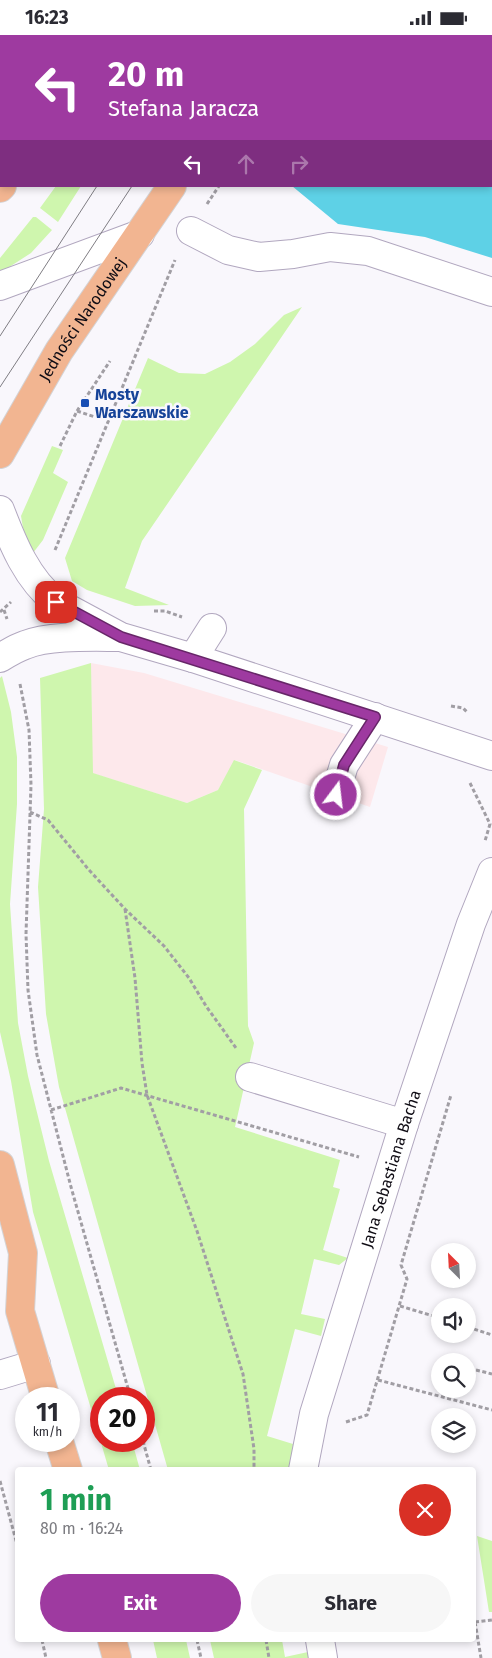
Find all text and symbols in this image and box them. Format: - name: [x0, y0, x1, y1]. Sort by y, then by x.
- text: 16:23: [25, 6, 69, 29]
- text: 20 m: [108, 53, 184, 95]
- icon: left: [25, 55, 90, 120]
- text: Stefana Jaracza: [108, 95, 259, 122]
- icon: left: [179, 150, 207, 178]
- icon: ahead: [232, 150, 260, 178]
- icon: right: [285, 150, 313, 178]
- street label: Jedności Narodowej: [34, 254, 130, 384]
- place label: Mosty Warszawskie: [95, 385, 189, 422]
- marker: Mosty Warszawskie: [79, 397, 91, 409]
- pin: [35, 581, 77, 623]
- icon: arrive: [42, 588, 70, 616]
- position arrow: [309, 768, 361, 820]
- street label: Jana Sebastiana Bacha: [357, 1087, 424, 1250]
- north arrow: [431, 1243, 476, 1287]
- map controls: [431, 1243, 476, 1453]
- button: sound: [431, 1298, 476, 1343]
- button: search: [431, 1353, 476, 1398]
- speed limit sign: 20: [90, 1387, 155, 1452]
- text: 11: [36, 1398, 59, 1428]
- button: layers: [431, 1408, 476, 1453]
- text: km/h: [33, 1425, 62, 1439]
- text: 1 min: [40, 1482, 112, 1518]
- button: close: [399, 1484, 451, 1536]
- text: 80 m · 16:24: [40, 1519, 123, 1538]
- button: Exit: [40, 1574, 241, 1632]
- button: Share: [251, 1574, 451, 1632]

